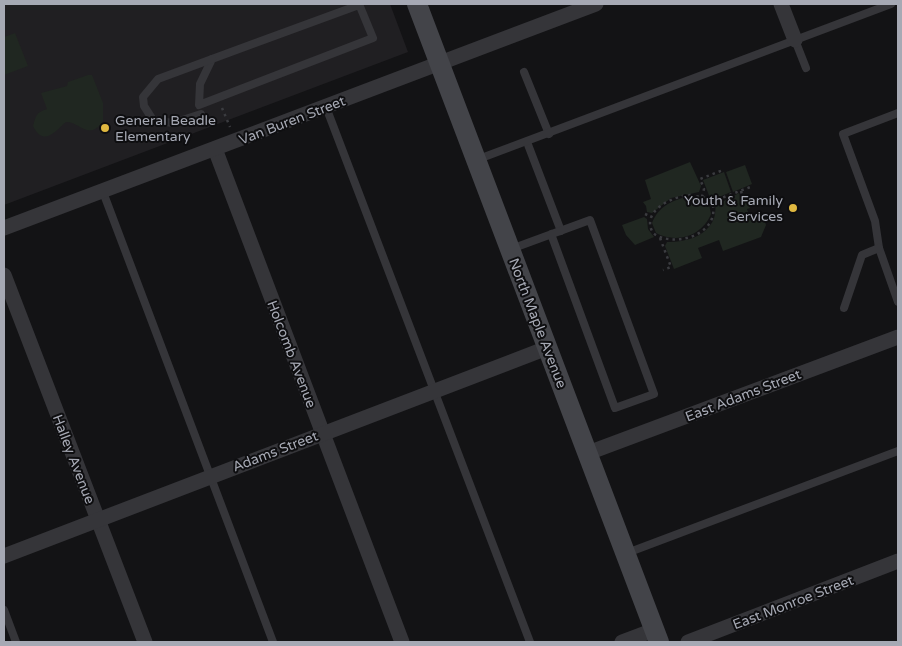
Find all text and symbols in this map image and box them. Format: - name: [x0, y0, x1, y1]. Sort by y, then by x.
- street label: Van Buren Street: [237, 92, 348, 149]
- place label: General Beadle Elementary: [115, 112, 216, 145]
- marker: General Beadle Elementary: [99, 122, 111, 134]
- place label: Youth & Family Services: [684, 192, 783, 225]
- marker: Youth & Family Services: [787, 202, 799, 214]
- street label: North Maple Avenue: [505, 256, 570, 391]
- street label: Holcomb Avenue: [263, 298, 320, 410]
- street label: East Adams Street: [683, 365, 804, 425]
- street label: Halley Avenue: [49, 412, 98, 506]
- street label: Adams Street: [230, 427, 321, 476]
- street label: East Monroe Street: [730, 571, 857, 633]

